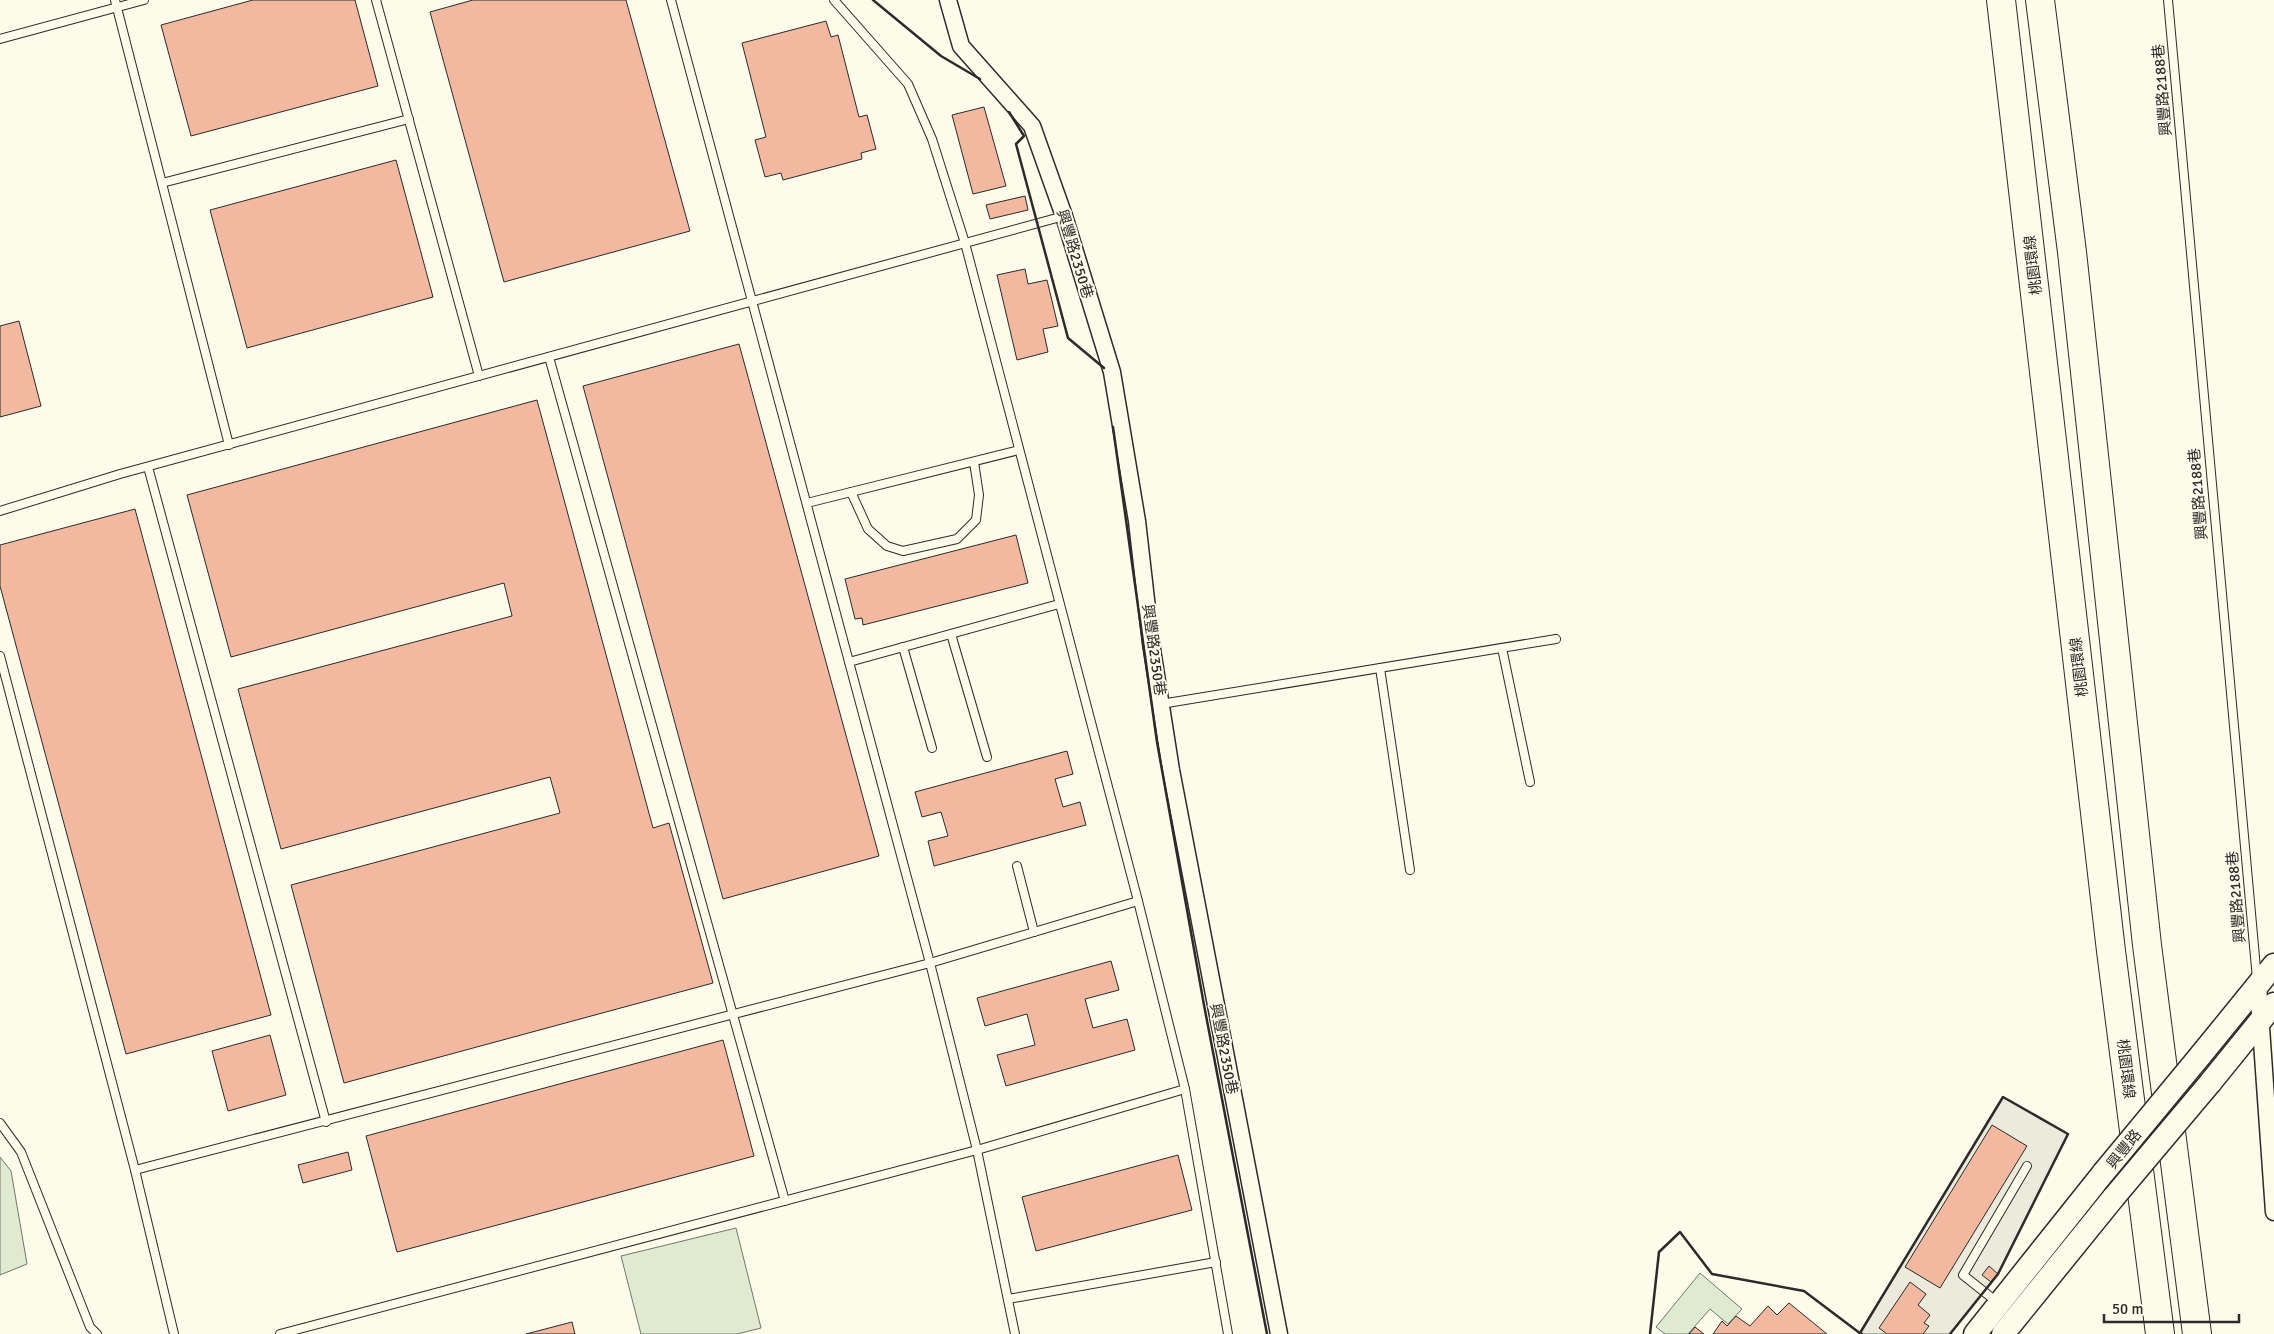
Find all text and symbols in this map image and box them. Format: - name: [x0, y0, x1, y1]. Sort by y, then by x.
- street label: 興豐路2188巷: [2149, 43, 2175, 137]
- street label: 興豐路2350巷: [1053, 207, 1097, 301]
- street label: 桃園環線: [2020, 234, 2046, 296]
- street label: 興豐路2188巷: [2185, 447, 2211, 541]
- street label: 興豐路2350巷: [1139, 603, 1169, 697]
- street label: 桃園環線: [2066, 636, 2092, 698]
- street label: 興豐路2188巷: [2223, 850, 2249, 944]
- street label: 興豐路2350巷: [1206, 1002, 1242, 1096]
- street label: 桃園環線: [2113, 1038, 2139, 1100]
- street label: 興豐路: [2103, 1126, 2145, 1172]
- scale bar: [2104, 1292, 2239, 1324]
- text: 50 m: [2112, 1300, 2143, 1318]

